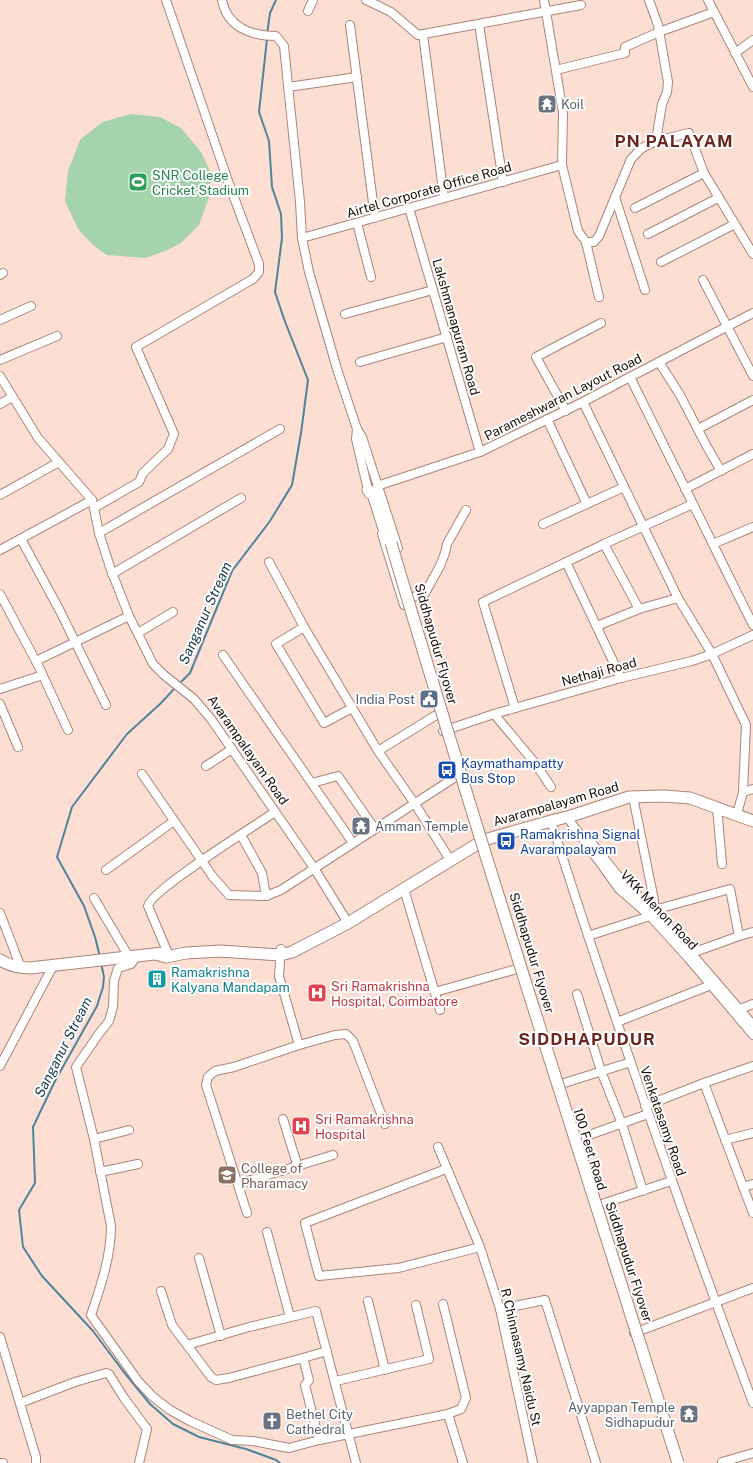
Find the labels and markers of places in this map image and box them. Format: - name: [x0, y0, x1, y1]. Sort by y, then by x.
- temple icon: Koil: [536, 93, 558, 115]
- place label: Koil: [561, 97, 584, 112]
- place label: SNR College Cricket Stadium: [152, 168, 249, 198]
- sports icon: SNR College Cricket Stadium: [127, 171, 149, 193]
- public building icon: India Post: [418, 688, 440, 710]
- place label: India Post: [355, 692, 415, 707]
- place label: Kaymathampatty Bus Stop: [461, 756, 564, 786]
- bus stop icon: Kaymathampatty Bus Stop: [436, 759, 458, 781]
- temple icon: Amman Temple: [350, 815, 372, 837]
- place label: Amman Temple: [375, 819, 469, 834]
- place label: Ramakrishna Signal Avarampalayam: [520, 827, 640, 857]
- bus stop icon: Ramakrishna Signal Avarampalayam: [495, 830, 517, 852]
- place label: Ramakrishna Kalyana Mandapam: [171, 965, 290, 995]
- building icon: Ramakrishna Kalyana Mandapam: [146, 968, 168, 990]
- place label: Sri Ramakrishna Hospital, Coimbatore: [331, 979, 458, 1009]
- hospital icon: Sri Ramakrishna Hospital, Coimbatore: [306, 982, 328, 1004]
- place label: Sri Ramakrishna Hospital: [315, 1112, 414, 1142]
- hospital icon: Sri Ramakrishna Hospital: [290, 1115, 312, 1137]
- place label: College of Pharamacy: [241, 1161, 308, 1191]
- school or university icon: College of Pharamacy: [216, 1164, 238, 1186]
- place label: Ayyappan Temple Sidhapudur: [568, 1400, 675, 1430]
- temple icon: Ayyappan Temple Sidhapudur: [678, 1403, 700, 1425]
- place label: Bethel City Cathedral: [286, 1407, 353, 1437]
- church icon: Bethel City Cathedral: [261, 1410, 283, 1432]

